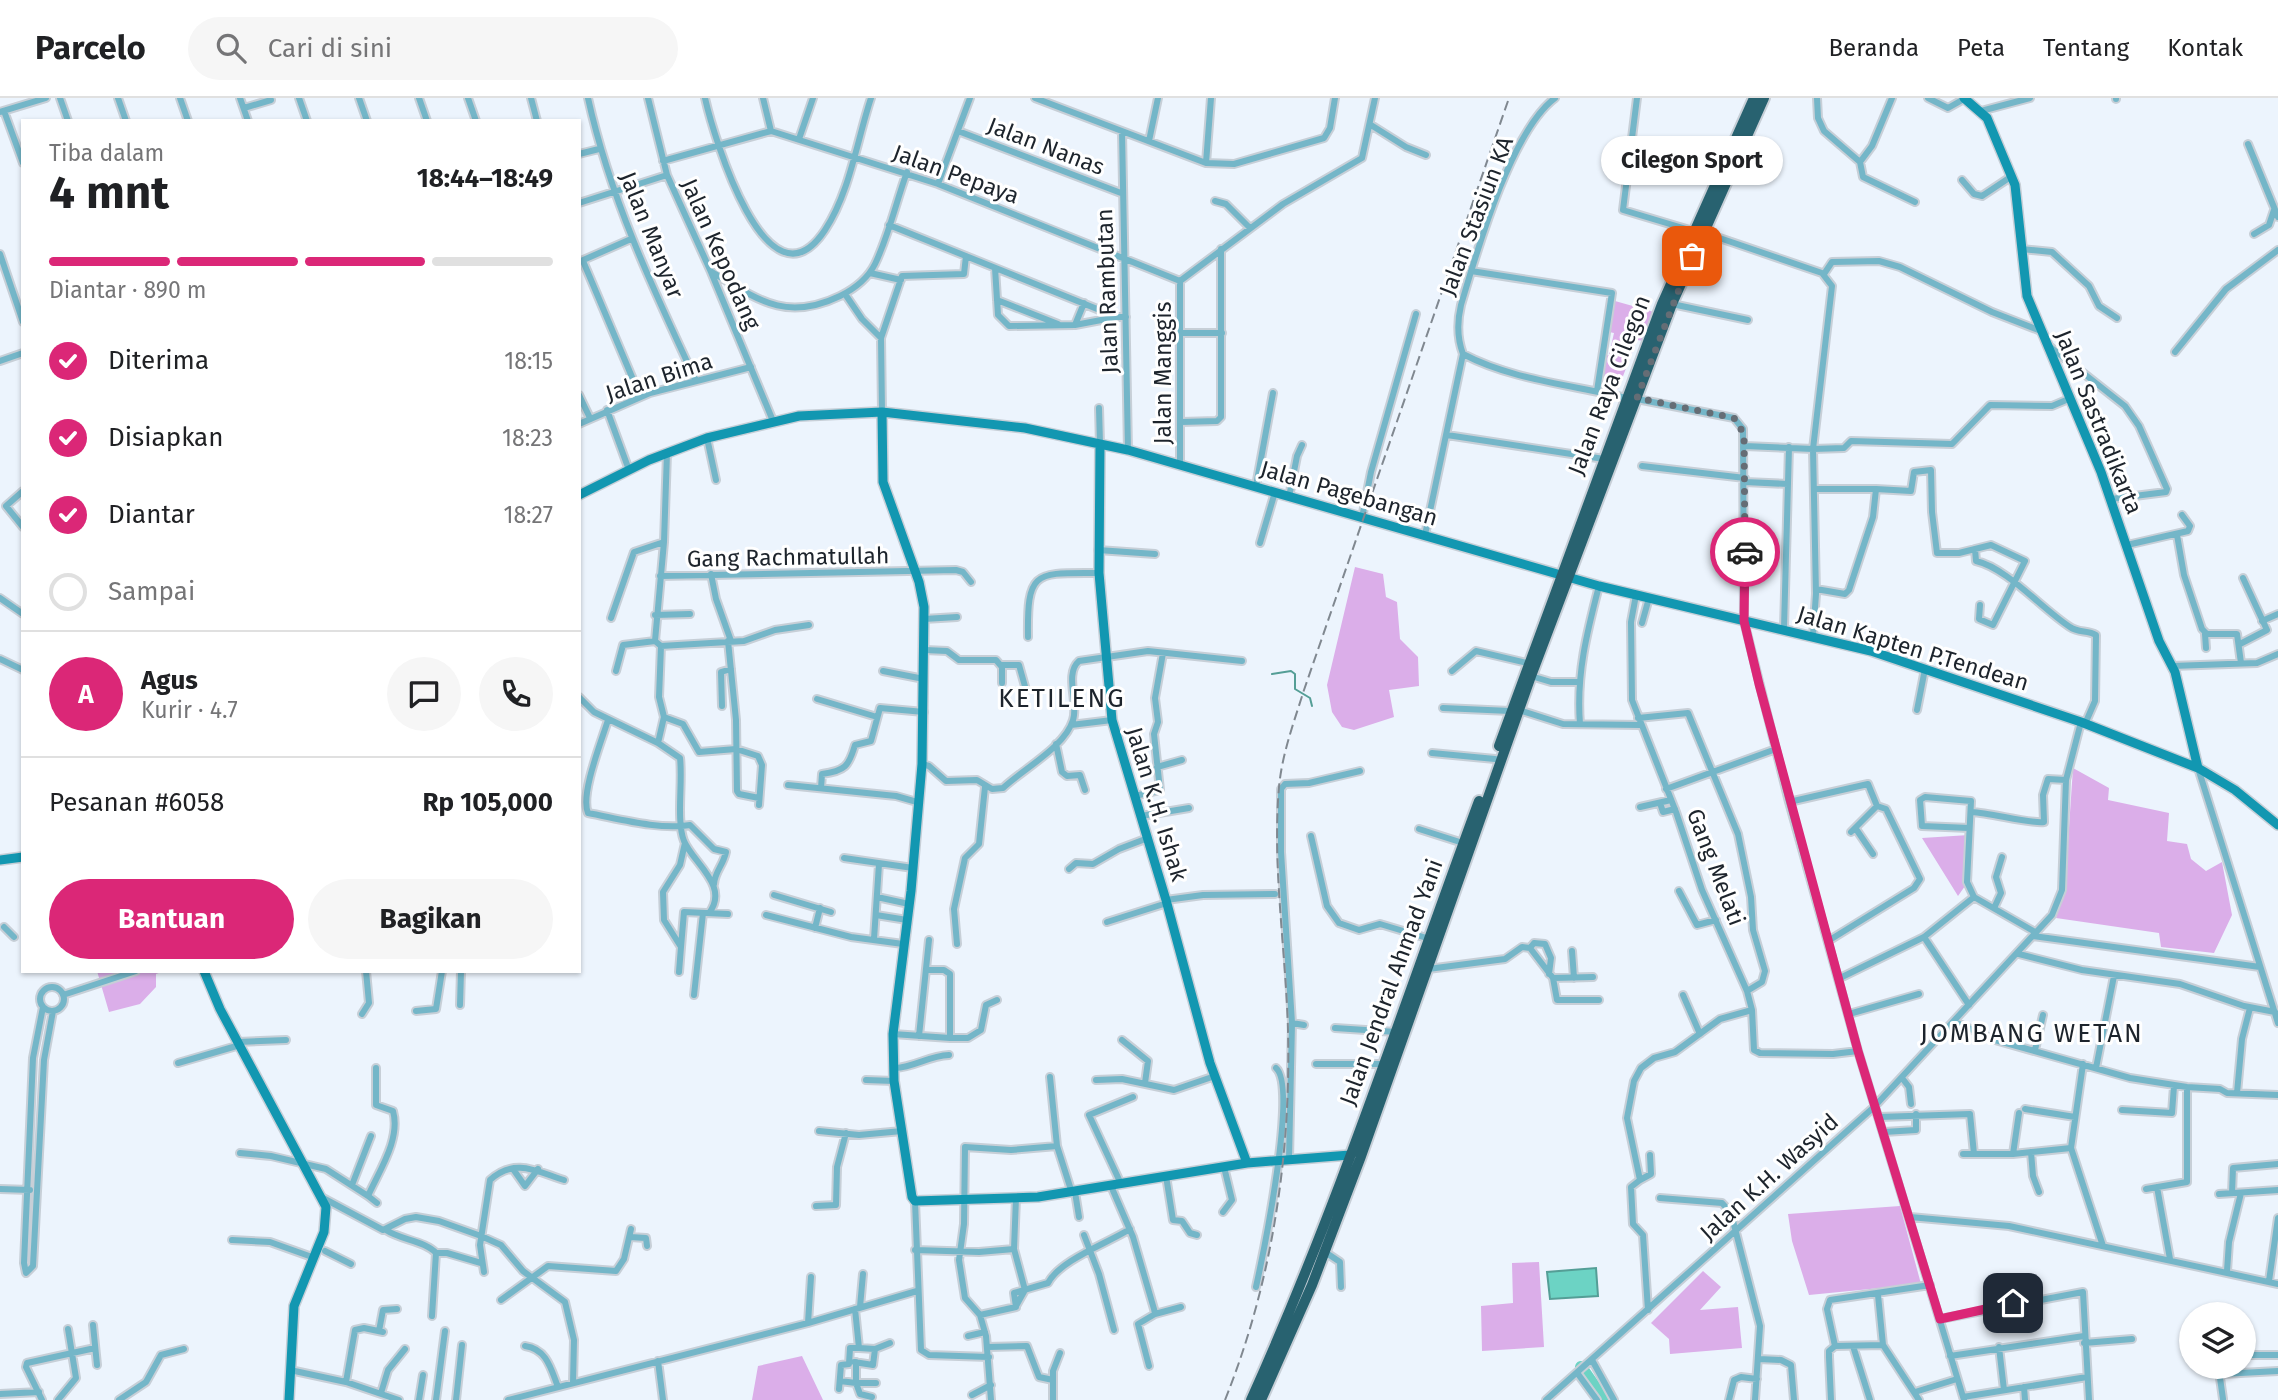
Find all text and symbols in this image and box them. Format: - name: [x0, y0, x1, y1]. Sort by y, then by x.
- search box: [188, 17, 678, 80]
- text: Parcelo: [35, 28, 146, 68]
- icon: search: [212, 29, 250, 67]
- text: Cari di sini: [268, 33, 392, 64]
- text: Beranda: [1828, 34, 1919, 62]
- text: Peta: [1957, 34, 2005, 62]
- text: Tentang: [2043, 34, 2129, 62]
- text: Kontak: [2167, 34, 2243, 62]
- street label: Jalan Nanas: [984, 111, 1108, 181]
- street label: Jalan Stasiun KA: [1433, 132, 1519, 299]
- callout: Cilegon Sport: [1601, 137, 1783, 186]
- street label: Jalan Pepaya: [889, 138, 1023, 210]
- text: Tiba dalam: [49, 139, 164, 167]
- text: Cilegon Sport: [1621, 146, 1763, 174]
- text: 18:44–18:49: [417, 163, 553, 194]
- text: 4 mnt: [49, 165, 169, 220]
- street label: Jalan Manyar: [614, 168, 690, 303]
- street label: Jalan Kepodang: [675, 174, 767, 334]
- street label: Jalan Rambutan: [1090, 208, 1124, 374]
- pin: [1662, 226, 1722, 286]
- icon: bag: [1673, 237, 1711, 275]
- text: Diantar · 890 m: [49, 276, 207, 304]
- street label: Jalan Raya Cilegon: [1562, 291, 1656, 479]
- street label: Jalan Manggis: [1149, 301, 1177, 445]
- street label: Jalan Sastradikarta: [2049, 326, 2149, 518]
- icon: check: [49, 342, 87, 380]
- text: Diterima: [108, 345, 209, 376]
- text: 18:15: [504, 347, 553, 375]
- street label: Jalan Bima: [602, 347, 716, 407]
- icon: check: [49, 419, 87, 457]
- text: Disiapkan: [108, 422, 223, 453]
- text: 18:23: [502, 424, 553, 452]
- street label: Jalan Pagebangan: [1257, 454, 1441, 532]
- icon: check: [49, 496, 87, 534]
- text: Diantar: [108, 499, 195, 530]
- text: 18:27: [503, 501, 553, 529]
- courier: [1710, 517, 1780, 587]
- icon: car: [1726, 533, 1764, 571]
- street label: Gang Rachmatullah: [687, 541, 889, 573]
- text: Sampai: [108, 576, 195, 607]
- street label: Jalan Kapten P.Tendean: [1794, 599, 2032, 697]
- button: chat: [387, 657, 461, 731]
- button: phone: [479, 657, 553, 731]
- text: Agus: [141, 665, 198, 696]
- text: A: [78, 679, 94, 710]
- district label: KETILENG: [998, 683, 1126, 714]
- text: Kurir · 4.7: [141, 696, 238, 724]
- street label: Jalan K.H. Ishak: [1120, 724, 1194, 885]
- text: Pesanan #6058: [49, 787, 224, 818]
- text: Rp 105,000: [423, 787, 553, 818]
- street label: Gang Melati: [1681, 805, 1751, 929]
- street label: Jalan Jendral Ahmad Yani: [1333, 855, 1449, 1109]
- button: Bantuan: [49, 879, 294, 959]
- button: Bagikan: [308, 879, 553, 959]
- district label: JOMBANG WETAN: [1920, 1018, 2144, 1049]
- street label: Jalan K.H. Wasyid: [1694, 1107, 1844, 1247]
- pin: [1983, 1273, 2043, 1333]
- icon: home: [1994, 1284, 2032, 1322]
- map controls: [2179, 1302, 2256, 1379]
- button: layers: [2179, 1302, 2256, 1379]

